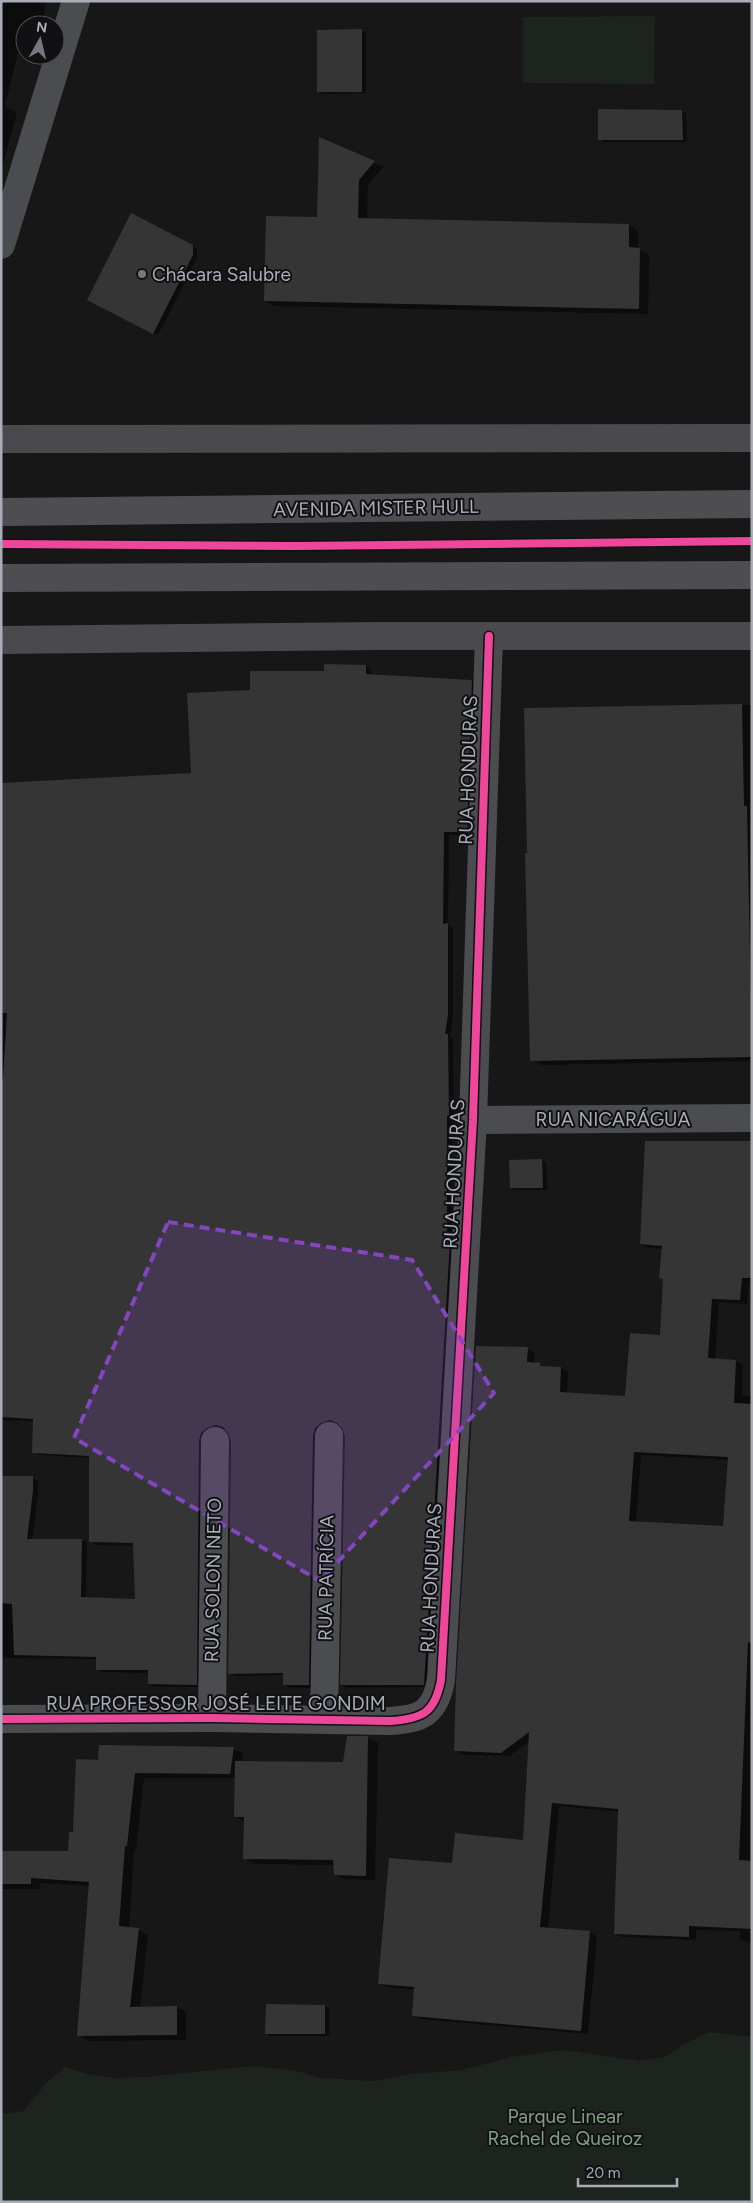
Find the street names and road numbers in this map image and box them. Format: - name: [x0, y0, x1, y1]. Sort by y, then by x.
- street label: AVENIDA MISTER HULL: [273, 495, 479, 521]
- street label: RUA HONDURAS: [454, 695, 482, 845]
- street label: RUA HONDURAS: [439, 1099, 469, 1249]
- street label: RUA NICARÁGUA: [536, 1108, 691, 1131]
- street label: RUA SOLON NETO: [200, 1498, 226, 1662]
- street label: RUA HONDURAS: [416, 1503, 446, 1653]
- street label: RUA PATRÍCIA: [313, 1515, 339, 1641]
- street label: RUA PROFESSOR JOSÉ LEITE GONDIM: [46, 1692, 386, 1715]

